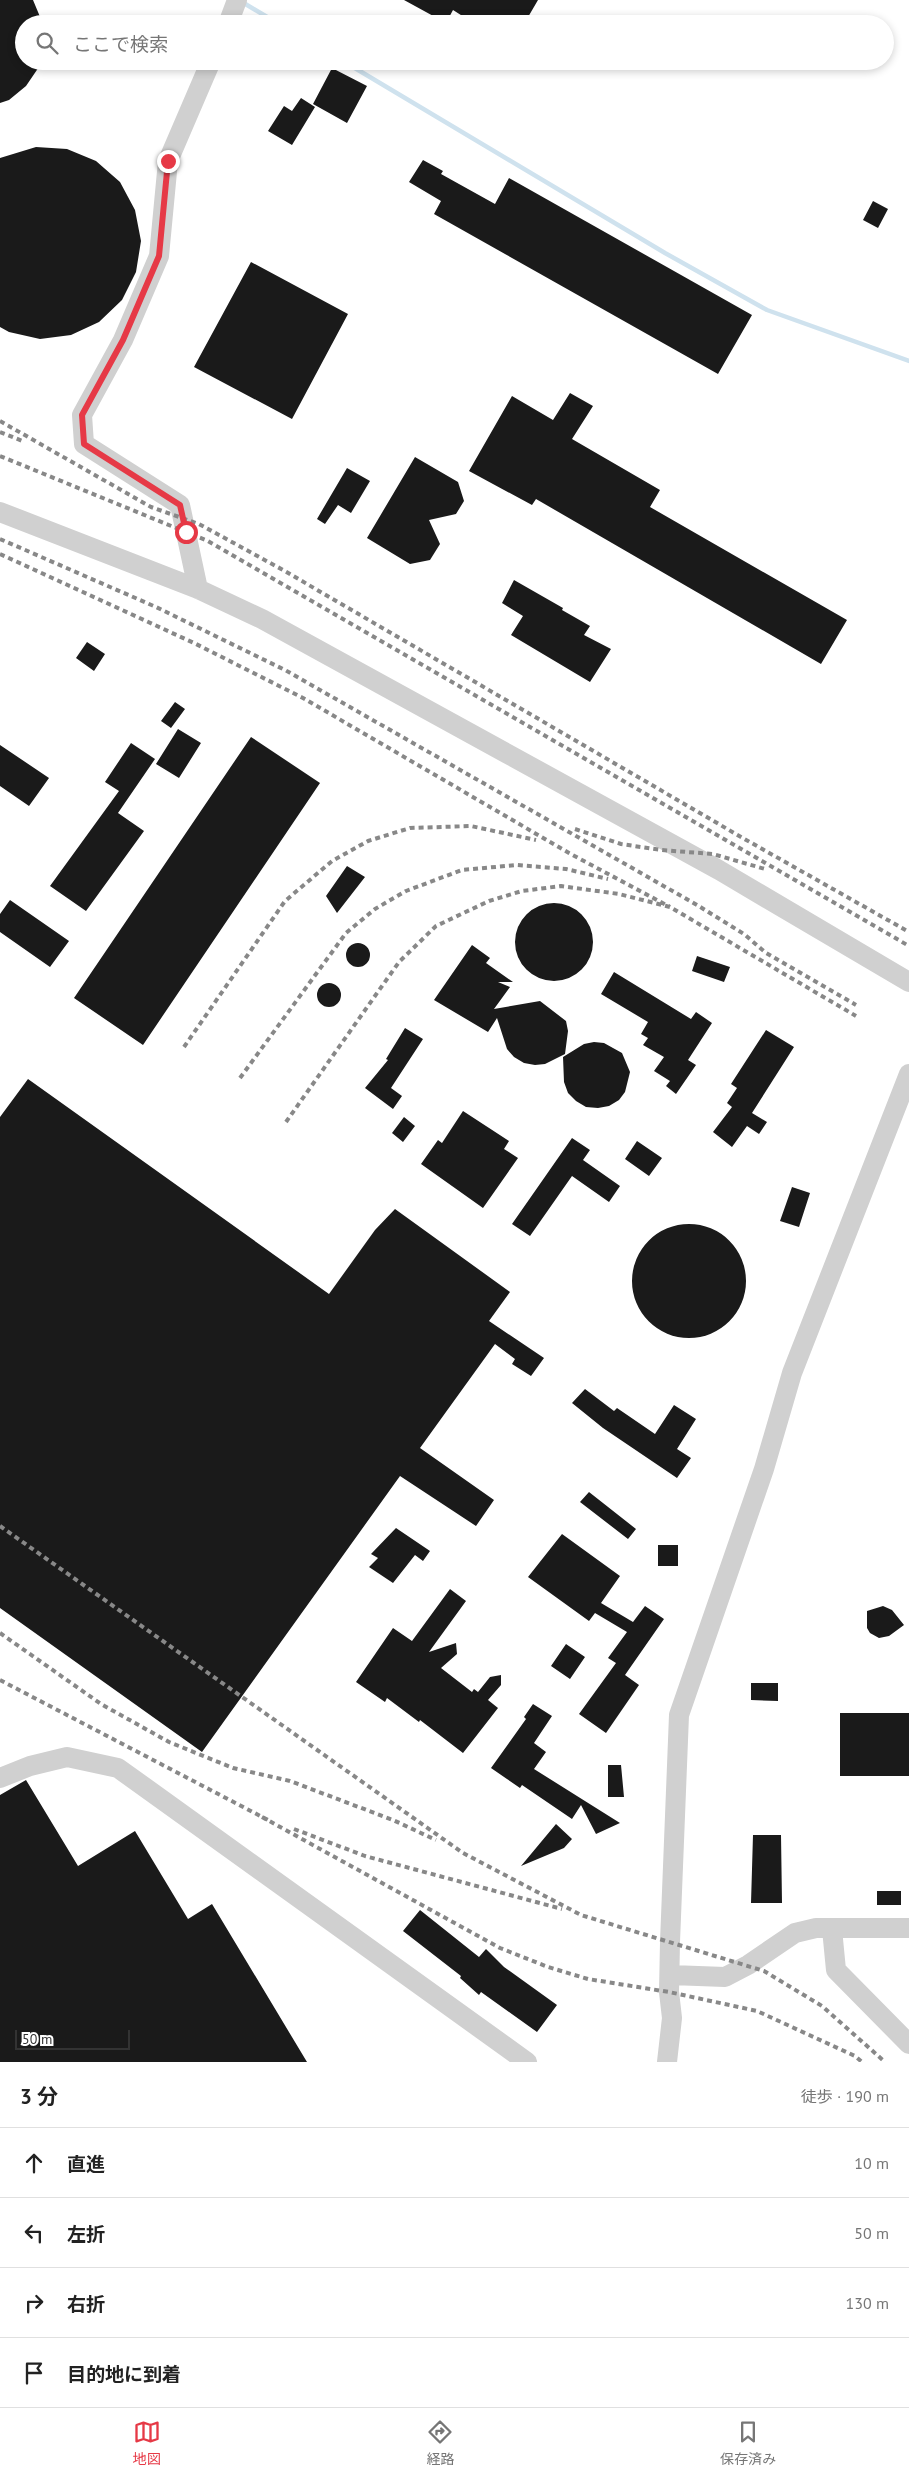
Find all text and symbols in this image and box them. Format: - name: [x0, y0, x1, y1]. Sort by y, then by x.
- search box: [15, 15, 894, 70]
- icon: search: [33, 29, 61, 57]
- text: ここで検索: [73, 32, 168, 56]
- route end: [157, 150, 180, 173]
- route start: [175, 521, 198, 544]
- scale bar: [15, 2027, 130, 2050]
- text: 50 m: [22, 2030, 52, 2048]
- text: 3 分: [20, 2083, 58, 2110]
- text: 徒歩 · 190 m: [801, 2086, 889, 2106]
- icon: ahead: [20, 2149, 48, 2177]
- text: 直進: [67, 2152, 105, 2176]
- text: 10 m: [854, 2153, 889, 2173]
- icon: left: [20, 2219, 48, 2247]
- text: 左折: [67, 2222, 105, 2246]
- text: 50 m: [854, 2223, 889, 2243]
- icon: right: [20, 2289, 48, 2317]
- text: 右折: [67, 2292, 105, 2316]
- text: 130 m: [846, 2293, 889, 2313]
- icon: arrive: [20, 2359, 48, 2387]
- text: 目的地に到着: [67, 2362, 181, 2386]
- tab: 地図: [133, 2418, 161, 2468]
- tab: 経路: [426, 2418, 454, 2468]
- tab: 保存済み: [720, 2418, 776, 2468]

